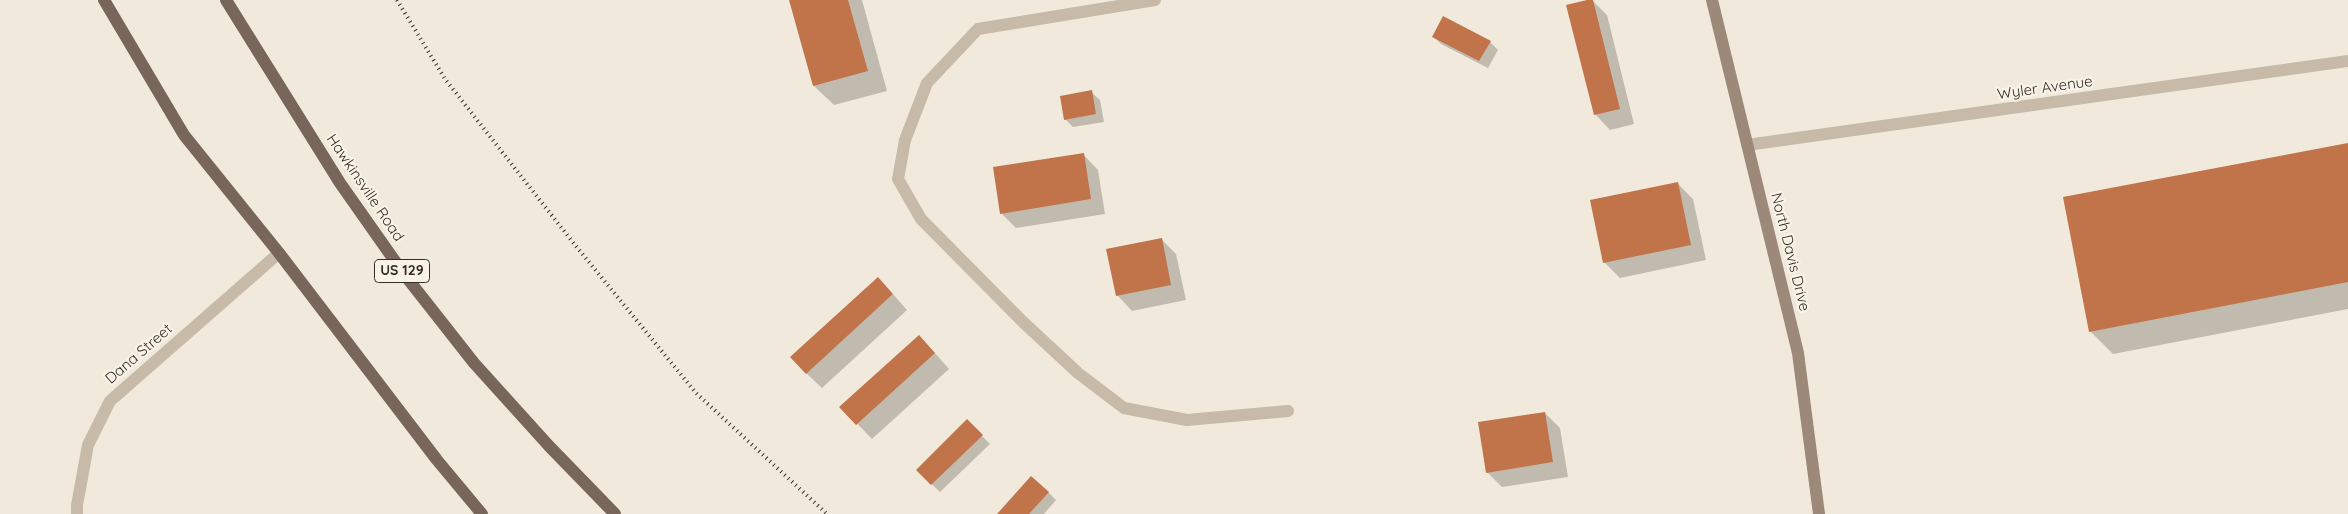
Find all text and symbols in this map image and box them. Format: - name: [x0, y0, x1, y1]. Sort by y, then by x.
- street label: Wyler Avenue: [1996, 72, 2094, 104]
- street label: Hawkinsville Road: [322, 131, 408, 245]
- street label: North Davis Drive: [1767, 191, 1813, 313]
- road number: US 129: [374, 260, 430, 282]
- street label: Dana Street: [102, 320, 176, 388]

